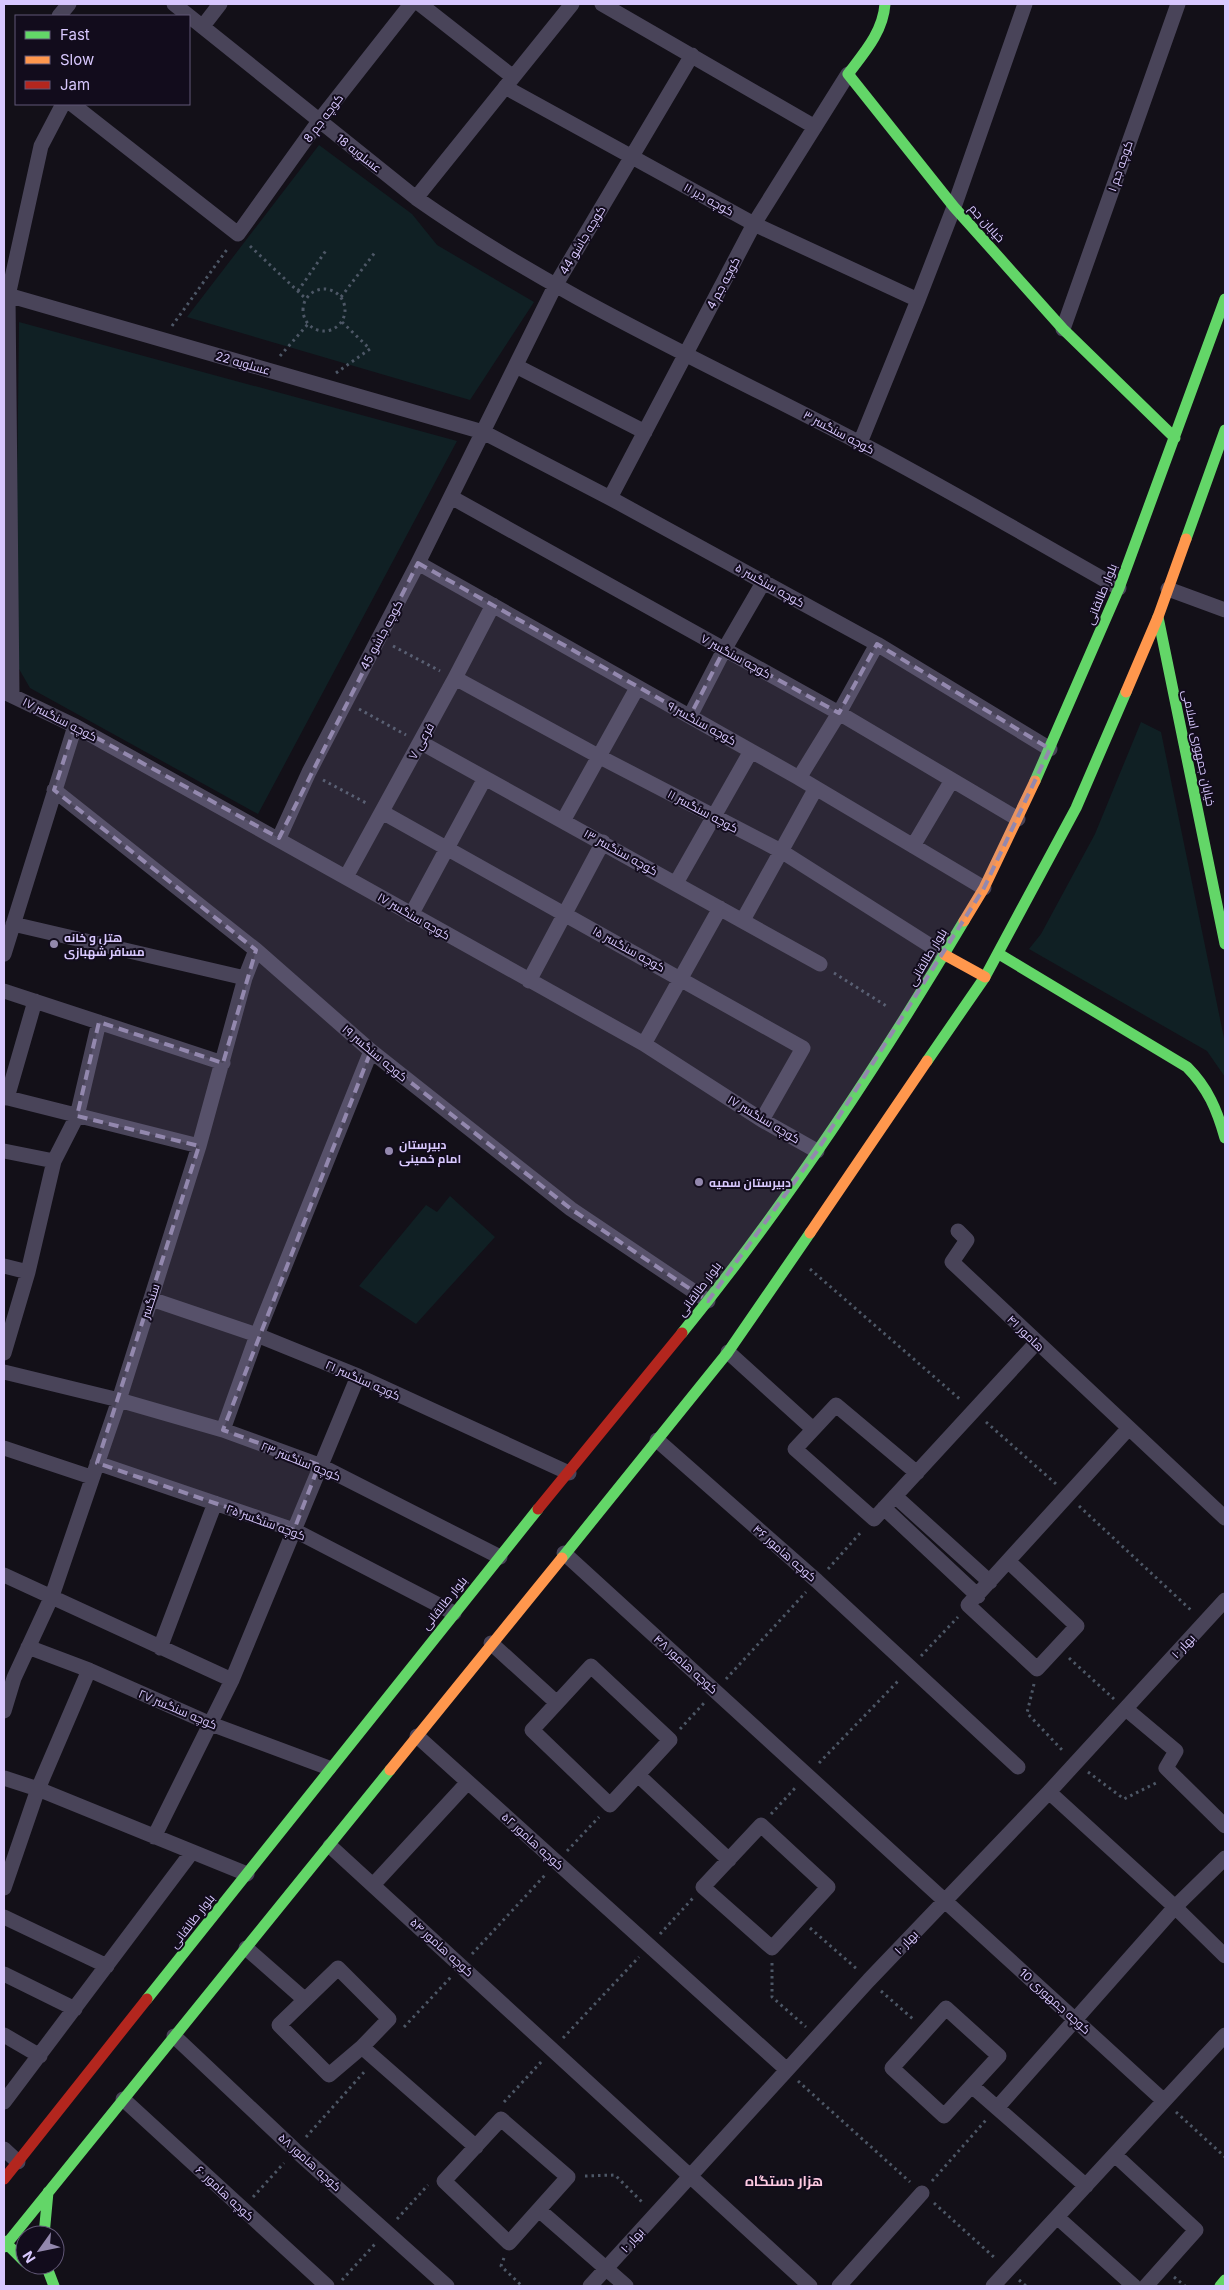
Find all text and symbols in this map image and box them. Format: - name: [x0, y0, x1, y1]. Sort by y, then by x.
- legend: [15, 15, 190, 105]
- text: Fast: [60, 25, 90, 44]
- text: Slow: [60, 50, 94, 69]
- text: Jam: [60, 75, 90, 94]
- street label: کوچه جم 8: [300, 91, 348, 146]
- street label: عسلویه 18: [333, 131, 385, 175]
- street label: کوچه جم ۱: [1104, 138, 1138, 194]
- street label: کوچه دیر ۱۱: [680, 179, 737, 221]
- street label: خیابان جم: [965, 201, 1008, 246]
- street label: کوچه جاشو 44: [556, 203, 610, 278]
- street label: کوچه جم 4: [703, 254, 745, 313]
- street label: عسلویه 22: [214, 348, 272, 378]
- street label: کوچه سنگسر ۳: [800, 407, 877, 459]
- street label: کوچه سنگسر ۵: [732, 560, 807, 612]
- street label: بلوار طالقانی: [1082, 561, 1120, 627]
- street label: کوچه جاشو 45: [356, 598, 407, 673]
- street label: کوچه سنگسر ۷: [697, 631, 774, 683]
- street label: خیابان جمهوری اسلامی: [1179, 689, 1219, 807]
- street label: کوچه سنگسر ۱۷: [19, 694, 100, 746]
- street label: کوچه سنگسر ۹: [664, 698, 739, 750]
- street label: فرعی ۷: [405, 720, 437, 762]
- street label: کوچه سنگسر ۱۱: [664, 786, 741, 838]
- street label: کوچه سنگسر ۱۳: [580, 825, 661, 880]
- street label: کوچه سنگسر ۱۷: [374, 889, 453, 945]
- street label: کوچه سنگسر ۱۵: [589, 923, 668, 977]
- street label: بلوار طالقانی: [904, 926, 950, 988]
- place label: هتل و خانه مسافر شهبازی: [64, 930, 145, 960]
- marker: هتل و خانه مسافر شهبازی: [48, 938, 60, 950]
- street label: کوچه سنگسر ۱۹: [338, 1021, 411, 1086]
- street label: کوچه سنگسر ۱۷: [724, 1092, 803, 1148]
- place label: دبیرستان امام خمینی: [399, 1137, 461, 1167]
- marker: دبیرستان امام خمینی: [383, 1145, 395, 1157]
- place label: دبیرستان سمیه: [709, 1175, 791, 1191]
- marker: دبیرستان سمیه: [693, 1176, 705, 1188]
- street label: بلوار طالقانی: [674, 1259, 724, 1319]
- street label: سنگسر: [137, 1282, 163, 1321]
- street label: هامور ۴۱: [1004, 1312, 1048, 1354]
- street label: کوچه سنگسر ۲۱: [322, 1357, 403, 1405]
- street label: کوچه سنگسر ۲۳: [258, 1438, 343, 1486]
- street label: کوچه سنگسر ۲۵: [224, 1501, 308, 1545]
- street label: کوچه هامور ۴۶: [749, 1521, 820, 1586]
- street label: بلوار طالقانی: [418, 1573, 470, 1633]
- street label: کوچه هامور ۴۸: [649, 1631, 721, 1698]
- street label: بهار ۱۰: [1168, 1631, 1198, 1661]
- street label: کوچه سنگسر ۲۷: [136, 1686, 220, 1734]
- street label: کوچه هامور ۵۲: [497, 1809, 567, 1874]
- street label: بلوار طالقانی: [166, 1891, 218, 1951]
- street label: کوچه هامور ۵۴: [406, 1915, 477, 1981]
- street label: بهار ۱۰: [891, 1927, 921, 1957]
- street label: کوچه جمهوری 10: [1015, 1965, 1094, 2038]
- street label: کوچه هامور ۵۸: [274, 2130, 345, 2196]
- street label: کوچه هامور ۶۰: [191, 2162, 257, 2225]
- district label: هزار دستگاه: [745, 2172, 823, 2190]
- north arrow: [15, 2225, 65, 2275]
- street label: بهار ۱۰: [617, 2225, 647, 2255]
- text: N: [19, 2248, 39, 2266]

